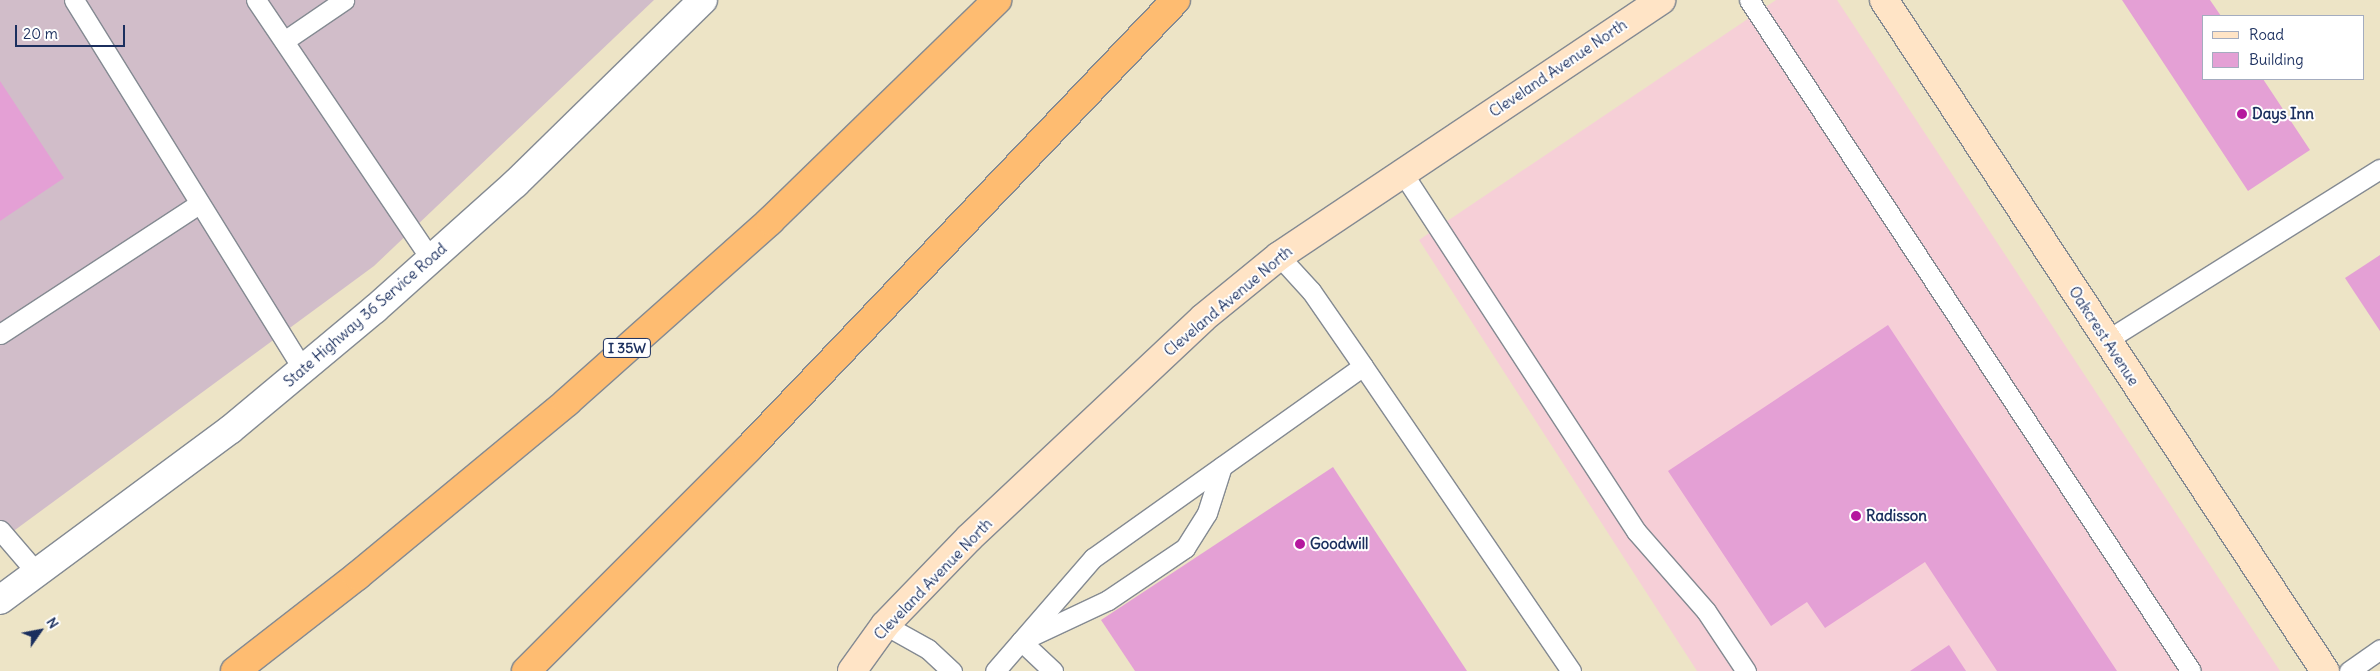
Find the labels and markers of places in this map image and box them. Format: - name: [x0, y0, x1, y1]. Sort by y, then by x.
- place label: Days Inn: [2252, 105, 2314, 123]
- marker: Days Inn: [2236, 108, 2248, 120]
- place label: Radisson: [1866, 507, 1927, 525]
- marker: Radisson: [1850, 510, 1862, 522]
- place label: Goodwill: [1310, 535, 1368, 553]
- marker: Goodwill: [1294, 538, 1306, 550]

